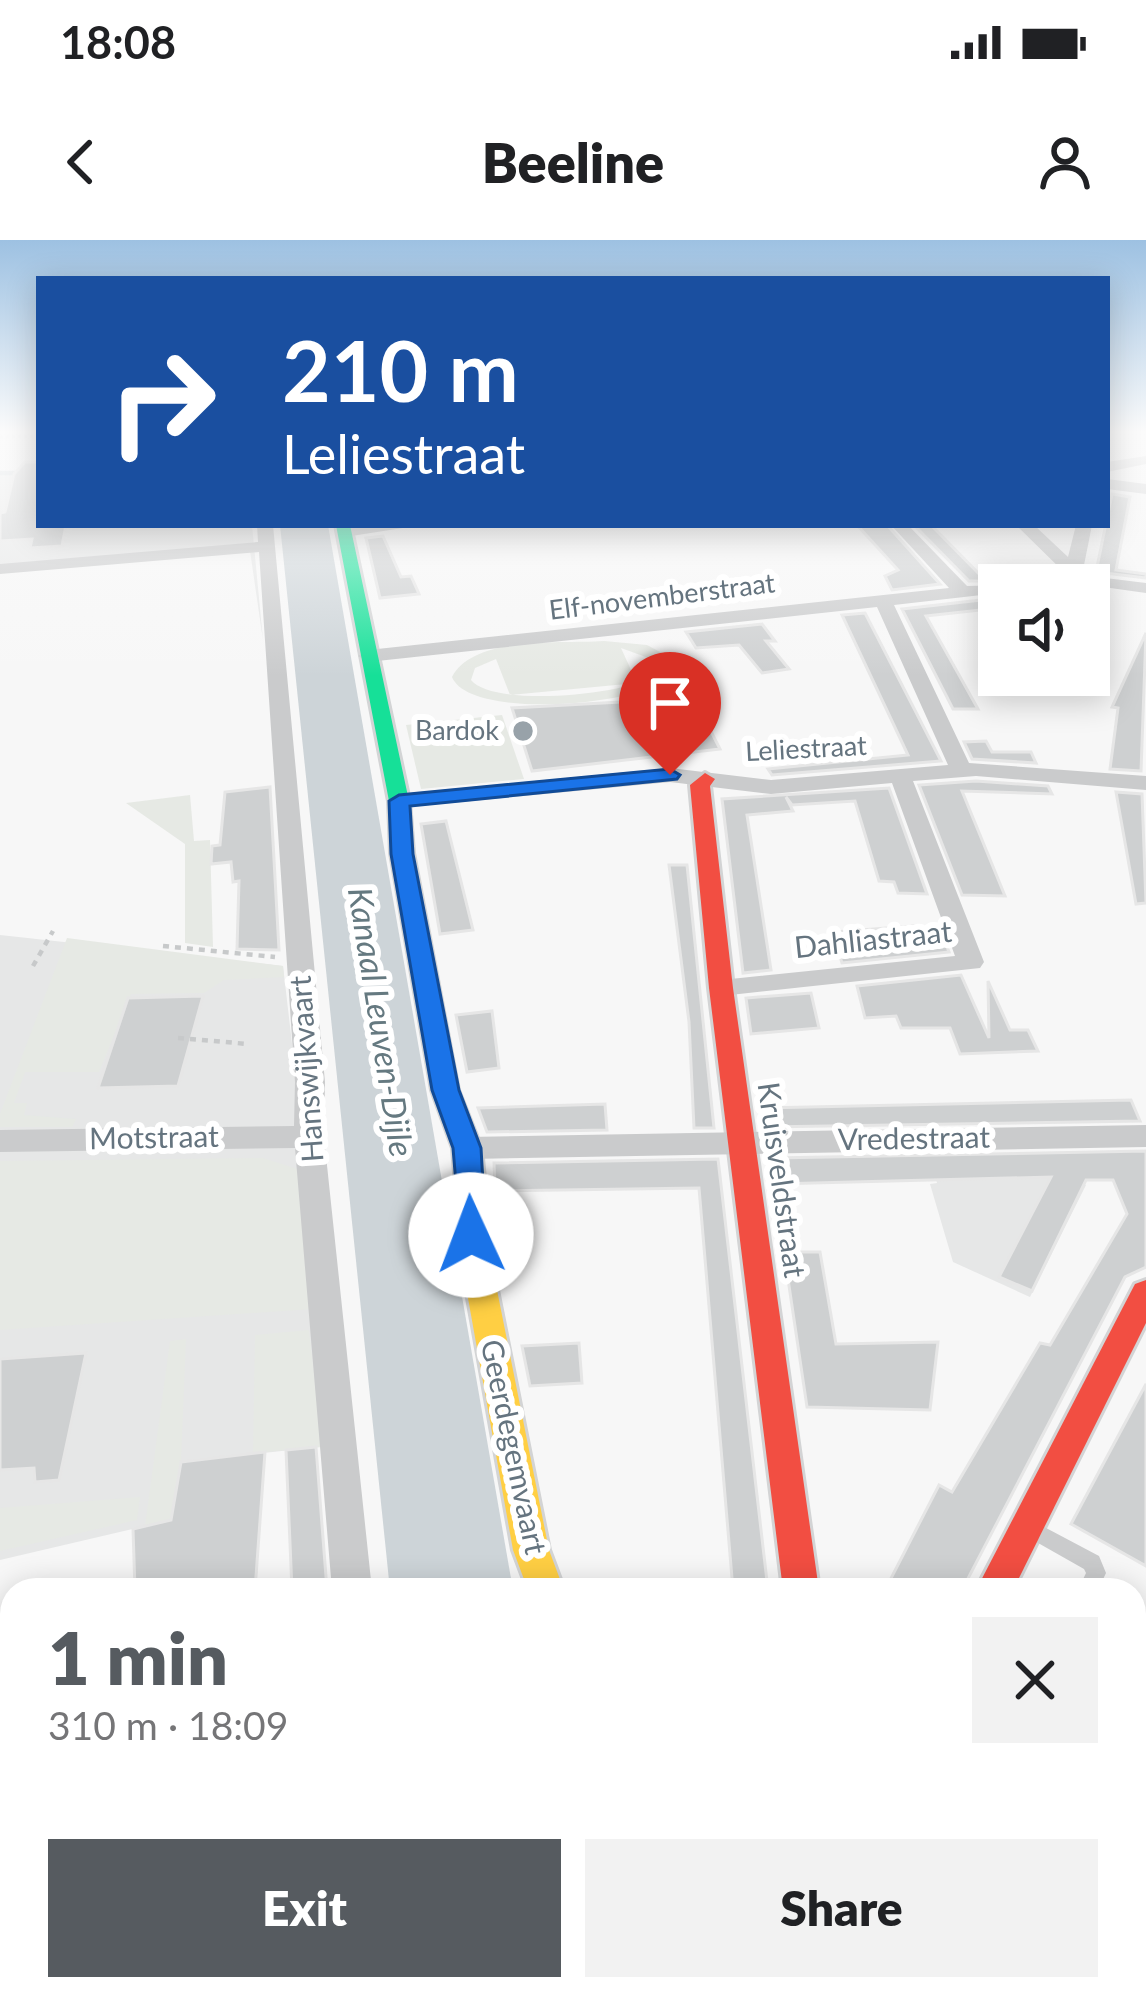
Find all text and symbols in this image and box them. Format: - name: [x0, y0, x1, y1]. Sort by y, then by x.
- text: 18:08: [60, 15, 176, 69]
- icon: back: [48, 129, 114, 195]
- icon: person: [1032, 129, 1098, 195]
- text: Beeline: [482, 130, 664, 195]
- text: 210 m: [282, 319, 519, 420]
- icon: right: [84, 324, 240, 480]
- text: Leliestraat: [282, 421, 525, 486]
- map controls: [978, 564, 1110, 696]
- button: sound: [978, 564, 1110, 696]
- street label: Elf-novemberstraat: [547, 565, 777, 626]
- pin: [619, 652, 721, 775]
- icon: arrive: [637, 670, 703, 736]
- place label: Bardok: [415, 713, 499, 746]
- marker: Bardok: [510, 718, 536, 744]
- street label: Leliestraat: [744, 728, 868, 767]
- water label: Kanaal Leuven-Dijle: [341, 884, 423, 1159]
- street label: Dahliastraat: [792, 912, 954, 964]
- street label: Hanswijkvaart: [281, 974, 329, 1164]
- street label: Kruisveldstraat: [751, 1080, 815, 1280]
- street label: Motstraat: [89, 1117, 219, 1155]
- street label: Vredestraat: [838, 1118, 991, 1156]
- position arrow: [408, 1172, 534, 1298]
- street label: Geerdegemvaart: [475, 1336, 555, 1557]
- text: 1 min: [48, 1614, 228, 1700]
- button: close: [972, 1617, 1098, 1743]
- text: 310 m · 18:09: [48, 1702, 288, 1748]
- button: Exit: [48, 1839, 561, 1977]
- button: Share: [585, 1839, 1098, 1977]

